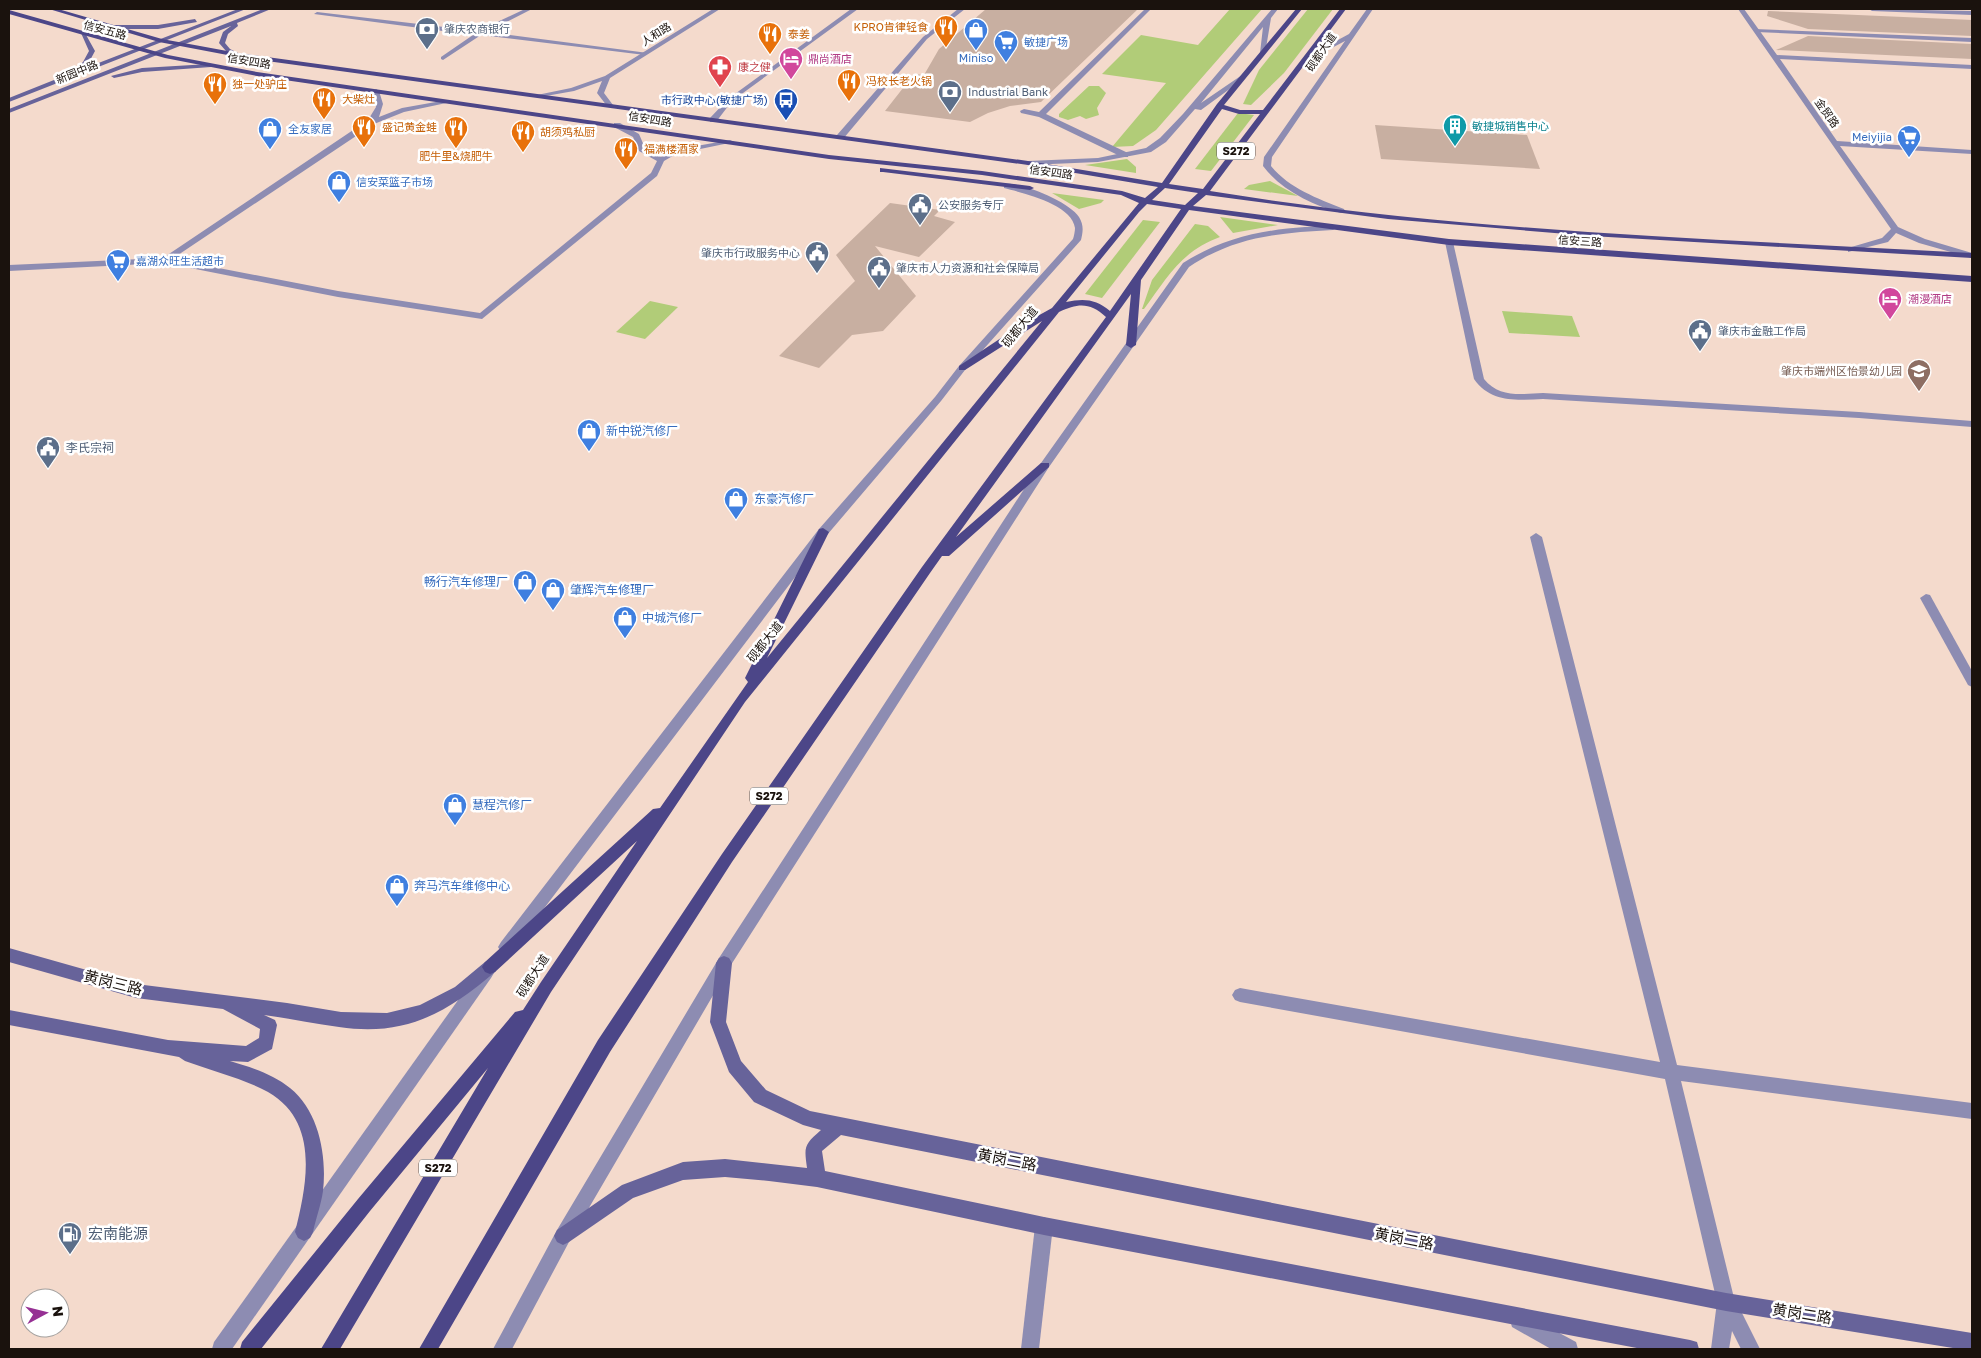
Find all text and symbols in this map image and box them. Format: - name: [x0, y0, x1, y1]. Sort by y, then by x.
- restaurant icon: KPRO肯律轻食: [933, 14, 959, 48]
- bank icon: 肇庆农商银行: [414, 16, 440, 50]
- shop icon: Miniso: [963, 17, 989, 51]
- street label: 信安五路: [82, 18, 128, 41]
- street label: 人和路: [638, 19, 673, 48]
- place label: KPRO肯律轻食: [854, 20, 928, 33]
- restaurant icon: 泰姜: [757, 21, 783, 55]
- place label: 肇庆农商银行: [444, 22, 510, 35]
- place label: 泰姜: [788, 27, 810, 40]
- supermarket icon: 敏捷广场: [993, 29, 1019, 63]
- street label: 砚都大道: [1303, 30, 1339, 73]
- place label: 敏捷广场: [1024, 35, 1068, 48]
- hotel icon: 鼎尚酒店: [778, 46, 804, 80]
- street label: 信安四路: [226, 51, 272, 70]
- place label: Miniso: [959, 51, 994, 64]
- place label: 鼎尚酒店: [808, 52, 852, 65]
- pharmacy icon: 康之健: [707, 54, 733, 88]
- street label: 新园中路: [54, 57, 100, 86]
- place label: 康之健: [738, 60, 771, 73]
- restaurant icon: 冯校长老火锅: [836, 68, 862, 102]
- restaurant icon: 独一处驴庄: [202, 71, 228, 105]
- place label: 冯校长老火锅: [866, 74, 932, 87]
- place label: 独一处驴庄: [232, 77, 287, 90]
- bank icon: Industrial Bank: [937, 79, 963, 113]
- place label: Industrial Bank: [968, 85, 1048, 98]
- restaurant icon: 大柴灶: [311, 86, 337, 120]
- bus stop icon: 市行政中心(敏捷广场): [773, 87, 799, 121]
- place label: 大柴灶: [342, 92, 375, 105]
- place label: 市行政中心(敏捷广场): [661, 93, 768, 106]
- street label: 金贸路: [1813, 95, 1842, 130]
- street label: 信安四路: [627, 109, 673, 128]
- building icon: 敏捷城销售中心: [1442, 113, 1468, 147]
- restaurant icon: 盛记黄金蛙: [351, 114, 377, 148]
- restaurant icon: 肥牛里&烧肥牛: [443, 115, 469, 149]
- shop icon: 全友家居: [257, 116, 283, 150]
- restaurant icon: 胡须鸡私厨: [510, 119, 536, 153]
- place label: 敏捷城销售中心: [1472, 119, 1549, 132]
- place label: 盛记黄金蛙: [382, 120, 437, 133]
- place label: 全友家居: [288, 122, 332, 135]
- supermarket icon: Meiyijia: [1896, 124, 1922, 158]
- place label: 胡须鸡私厨: [540, 125, 595, 138]
- place label: Meiyijia: [1852, 130, 1892, 143]
- restaurant icon: 福满楼酒家: [613, 136, 639, 170]
- place label: 福满楼酒家: [644, 142, 699, 155]
- road number: S272: [1217, 142, 1255, 160]
- place label: 肥牛里&烧肥牛: [419, 149, 493, 162]
- street label: 信安四路: [1028, 162, 1074, 181]
- shop icon: 信安菜篮子市场: [326, 169, 352, 203]
- place label: 信安菜篮子市场: [356, 175, 433, 188]
- public building icon: 公安服务专厅: [907, 192, 933, 226]
- place label: 公安服务专厅: [938, 198, 1004, 211]
- street label: 信安三路: [1558, 232, 1602, 249]
- public building icon: 肇庆市行政服务中心: [804, 240, 830, 274]
- place label: 肇庆市行政服务中心: [701, 246, 800, 259]
- supermarket icon: 嘉湖众旺生活超市: [105, 248, 131, 282]
- place label: 嘉湖众旺生活超市: [136, 254, 224, 267]
- public building icon: 肇庆市人力资源和社会保障局: [866, 255, 892, 289]
- place label: 肇庆市人力资源和社会保障局: [896, 261, 1039, 274]
- hotel icon: 潮漫酒店: [1877, 286, 1903, 320]
- place label: 潮漫酒店: [1908, 292, 1952, 305]
- street label: 砚都大道: [999, 303, 1041, 350]
- public building icon: 肇庆市金融工作局: [1687, 318, 1713, 352]
- place label: 肇庆市金融工作局: [1718, 324, 1806, 337]
- school or university icon: 肇庆市端州区怡景幼儿园: [1906, 358, 1932, 392]
- place label: 肇庆市端州区怡景幼儿园: [1781, 364, 1902, 377]
- shop icon: 新中锐汽修厂: [576, 418, 602, 452]
- place label: 新中锐汽修厂: [606, 423, 678, 438]
- public building icon: 李氏宗祠: [35, 435, 61, 469]
- place label: 李氏宗祠: [66, 440, 114, 455]
- shop icon: 东豪汽修厂: [723, 486, 749, 520]
- place label: 东豪汽修厂: [754, 491, 814, 506]
- shop icon: 畅行汽车修理厂: [512, 569, 538, 603]
- place label: 畅行汽车修理厂: [424, 574, 508, 589]
- shop icon: 肇辉汽车修理厂: [540, 577, 566, 611]
- place label: 肇辉汽车修理厂: [570, 582, 654, 597]
- shop icon: 中城汽修厂: [612, 605, 638, 639]
- place label: 中城汽修厂: [642, 610, 702, 625]
- street label: 砚都大道: [744, 618, 786, 665]
- road number: S272: [750, 788, 788, 804]
- shop icon: 慧程汽修厂: [442, 792, 468, 826]
- place label: 慧程汽修厂: [472, 797, 532, 812]
- shop icon: 奔马汽车维修中心: [384, 873, 410, 907]
- place label: 奔马汽车维修中心: [414, 878, 510, 893]
- street label: 砚都大道: [513, 952, 552, 1000]
- street label: 黄岗三路: [82, 966, 145, 998]
- street label: 黄岗二路: [976, 1144, 1038, 1174]
- road number: S272: [419, 1160, 457, 1176]
- fuel station icon: 宏南能源: [57, 1221, 83, 1255]
- street label: 黄岗二路: [1373, 1223, 1435, 1253]
- place label: 宏南能源: [88, 1224, 148, 1242]
- north arrow: [20, 1288, 70, 1338]
- street label: 黄岗二路: [1771, 1299, 1833, 1327]
- text: N: [49, 1305, 67, 1318]

